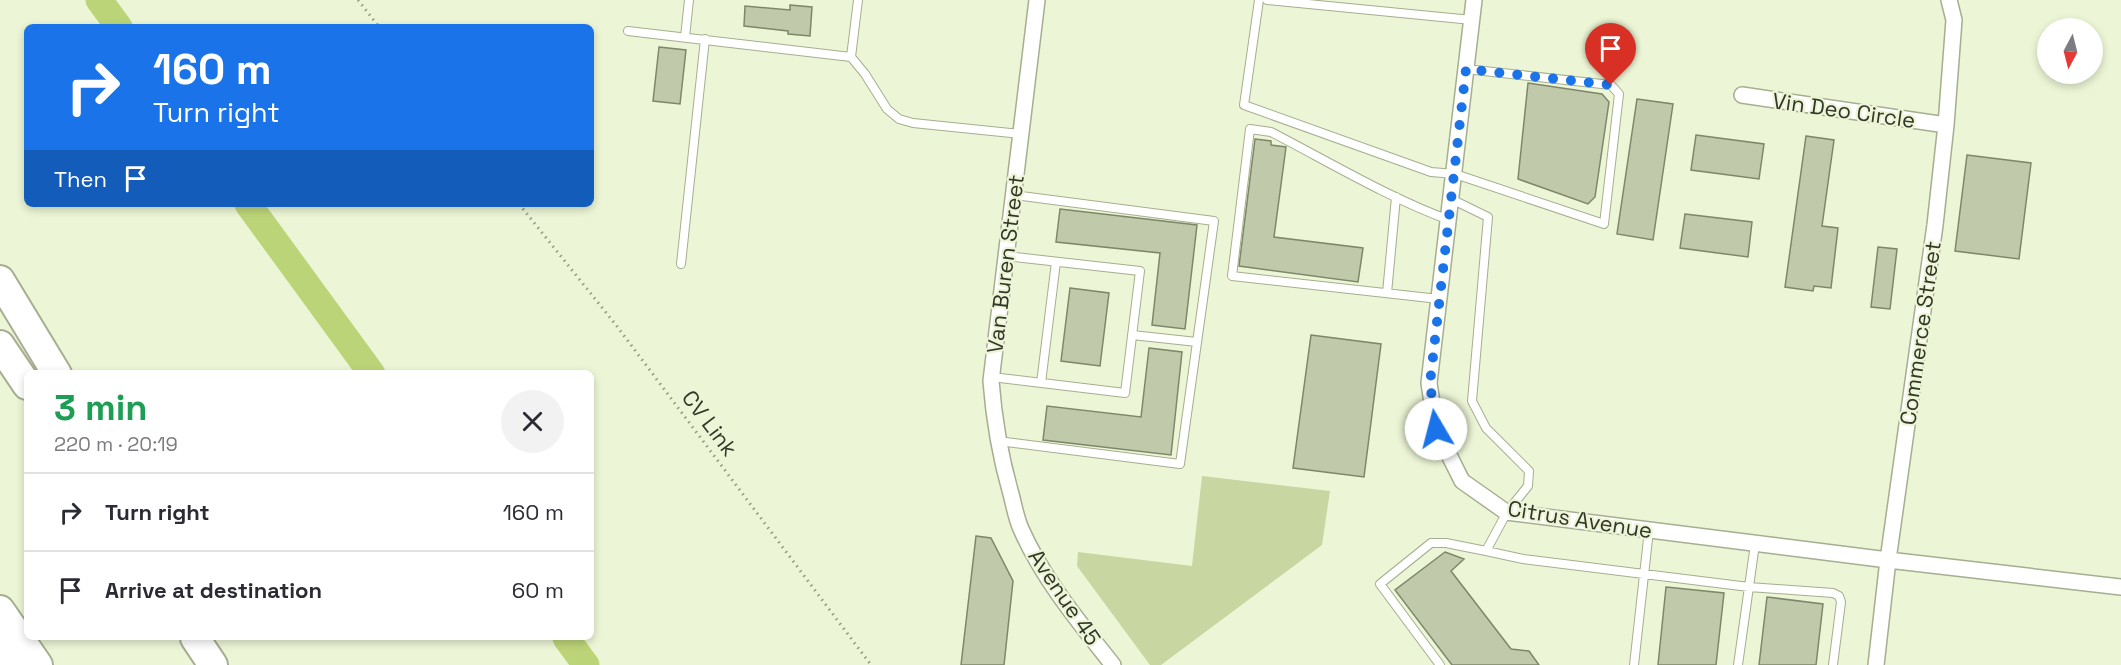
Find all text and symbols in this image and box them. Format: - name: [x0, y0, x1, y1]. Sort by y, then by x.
- north arrow: [2037, 18, 2103, 84]
- map controls: [2037, 18, 2103, 84]
- pin: [1585, 23, 1636, 85]
- icon: arrive: [1594, 32, 1627, 65]
- text: 160 m: [153, 43, 272, 96]
- icon: right: [54, 48, 132, 126]
- street label: Vin Deo Circle: [1771, 86, 1917, 134]
- text: Turn right: [153, 95, 280, 130]
- icon: arrive: [119, 162, 152, 195]
- text: Then: [54, 165, 107, 193]
- street label: Van Buren Street: [980, 173, 1030, 355]
- street label: Commerce Street: [1893, 239, 1947, 427]
- street label: CV Link: [676, 384, 744, 462]
- text: 3 min: [54, 385, 148, 431]
- button: close: [501, 390, 564, 453]
- position arrow: [1404, 397, 1468, 461]
- text: 220 m · 20:19: [54, 431, 178, 457]
- street label: Citrus Avenue: [1506, 494, 1654, 544]
- icon: right: [54, 496, 87, 529]
- text: Turn right: [105, 498, 210, 526]
- text: 160 m: [503, 498, 564, 526]
- street label: Avenue 45: [1023, 543, 1107, 651]
- icon: arrive: [54, 574, 87, 607]
- text: Arrive at destination: [105, 576, 322, 604]
- text: 60 m: [512, 576, 564, 604]

